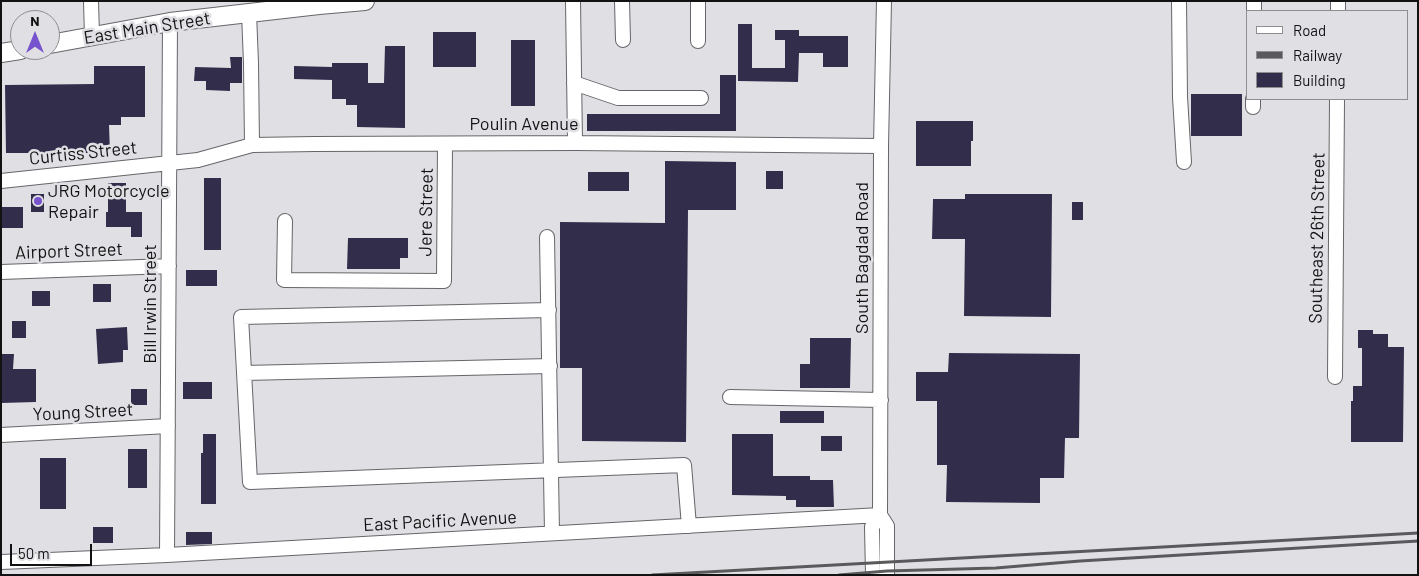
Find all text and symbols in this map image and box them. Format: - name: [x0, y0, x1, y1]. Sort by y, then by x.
- street label: East Main Street: [82, 7, 212, 49]
- north arrow: [10, 10, 60, 60]
- legend: [1246, 10, 1409, 100]
- text: N: [30, 12, 40, 29]
- text: Road: [1293, 21, 1326, 39]
- text: Railway: [1293, 46, 1342, 64]
- text: Building: [1293, 71, 1346, 89]
- street label: Poulin Avenue: [469, 113, 579, 135]
- street label: Curtiss Street: [28, 137, 138, 169]
- street label: Southeast 26th Street: [1305, 152, 1329, 324]
- street label: Jere Street: [414, 167, 438, 257]
- place label: JRG Motorcycle Repair: [48, 180, 170, 222]
- street label: South Bagdad Road: [851, 182, 873, 334]
- marker: JRG Motorcycle Repair: [32, 195, 44, 207]
- street label: Airport Street: [15, 238, 123, 264]
- street label: Bill Irwin Street: [139, 244, 161, 364]
- street label: Young Street: [32, 399, 134, 425]
- street label: East Pacific Avenue: [363, 506, 517, 536]
- scale bar: [12, 534, 95, 566]
- text: 50 m: [18, 544, 50, 562]

